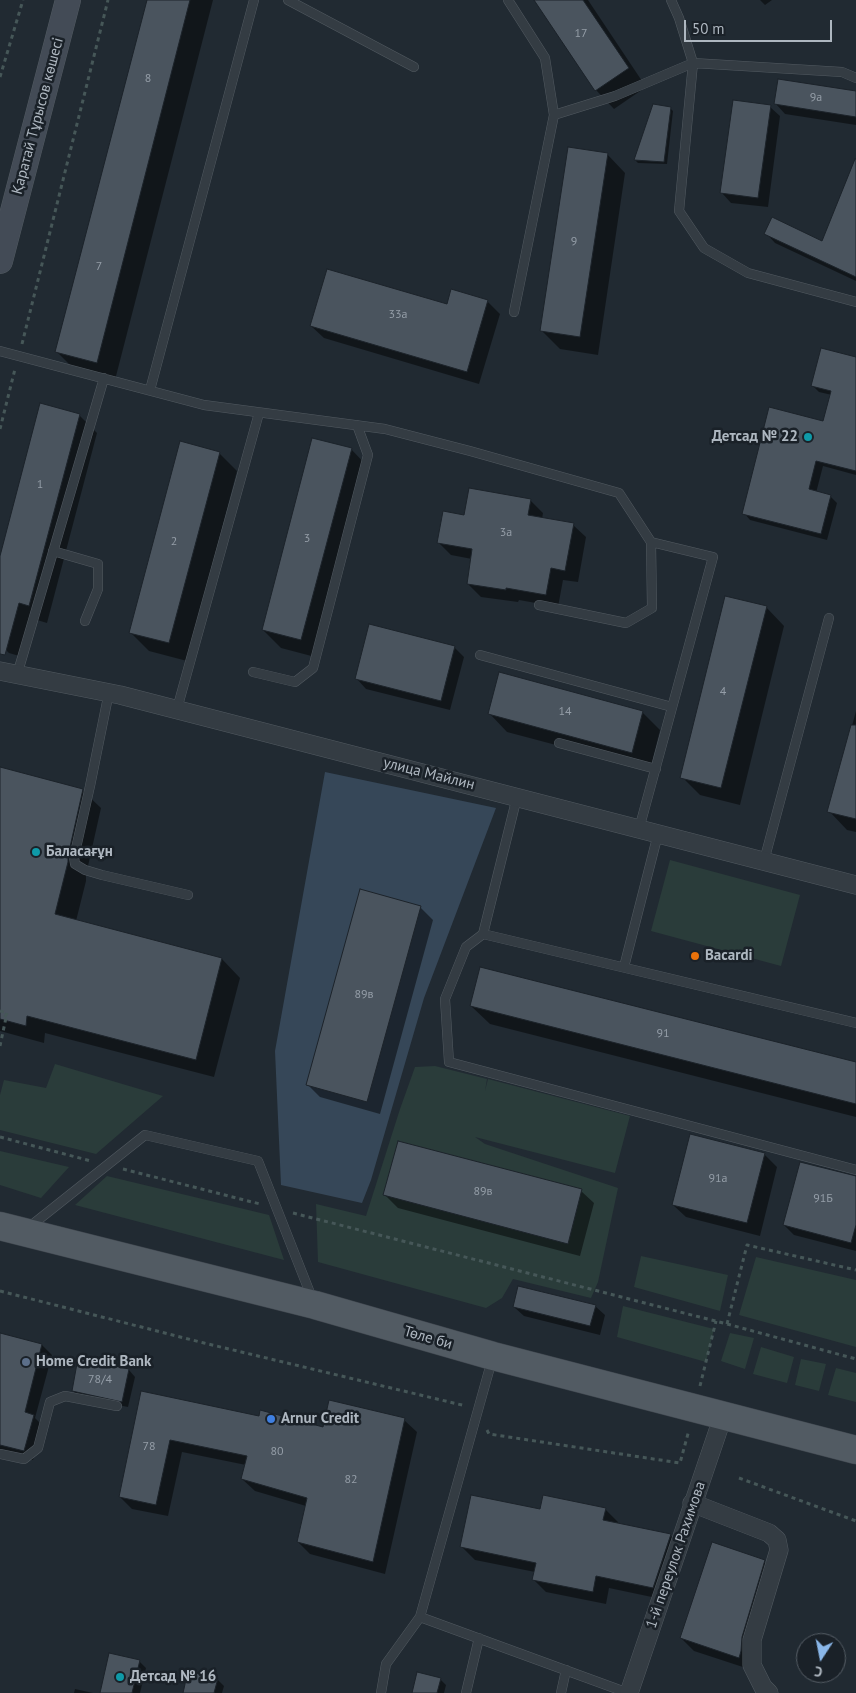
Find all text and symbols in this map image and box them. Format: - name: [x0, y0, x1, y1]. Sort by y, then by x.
- scale bar: [686, 10, 834, 42]
- text: 50 m: [692, 19, 725, 38]
- house number: 17: [574, 27, 588, 41]
- street label: Қаратай Тұрысов көшесі: [8, 36, 68, 196]
- house number: 8: [145, 72, 151, 86]
- house number: 9а: [810, 91, 822, 105]
- house number: 9: [571, 235, 577, 249]
- house number: 7: [96, 260, 102, 274]
- house number: 33а: [388, 308, 408, 322]
- place label: Детсад № 22: [712, 428, 798, 446]
- marker: Детсад № 22: [802, 431, 814, 443]
- house number: 1: [37, 478, 43, 492]
- house number: 3а: [500, 526, 512, 540]
- house number: 3: [304, 532, 310, 546]
- house number: 2: [171, 535, 177, 549]
- house number: 4: [720, 685, 726, 699]
- house number: 14: [558, 705, 572, 719]
- street label: улица Майлин: [381, 754, 477, 794]
- place label: Баласағұн: [46, 843, 113, 861]
- marker: Баласағұн: [30, 846, 42, 858]
- place label: Bacardi: [705, 947, 753, 965]
- marker: Bacardi: [689, 950, 701, 962]
- house number: 89в: [354, 988, 374, 1002]
- house number: 91: [656, 1027, 670, 1041]
- house number: 91а: [708, 1172, 728, 1186]
- house number: 89в: [473, 1185, 493, 1199]
- house number: 91Б: [813, 1192, 833, 1206]
- street label: Төле би: [402, 1322, 454, 1354]
- place label: Home Credit Bank: [36, 1353, 151, 1371]
- marker: Home Credit Bank: [20, 1356, 32, 1368]
- house number: 78/4: [88, 1373, 112, 1387]
- place label: Arnur Credit: [281, 1410, 359, 1428]
- marker: Arnur Credit: [265, 1413, 277, 1425]
- house number: 78: [142, 1440, 156, 1454]
- house number: 80: [270, 1445, 284, 1459]
- house number: 82: [344, 1473, 358, 1487]
- street label: 1-й переулок Рахимова: [642, 1479, 710, 1631]
- north arrow: [796, 1633, 846, 1683]
- text: С: [813, 1662, 824, 1681]
- place label: Детсад № 16: [130, 1668, 216, 1686]
- marker: Детсад № 16: [114, 1671, 126, 1683]

